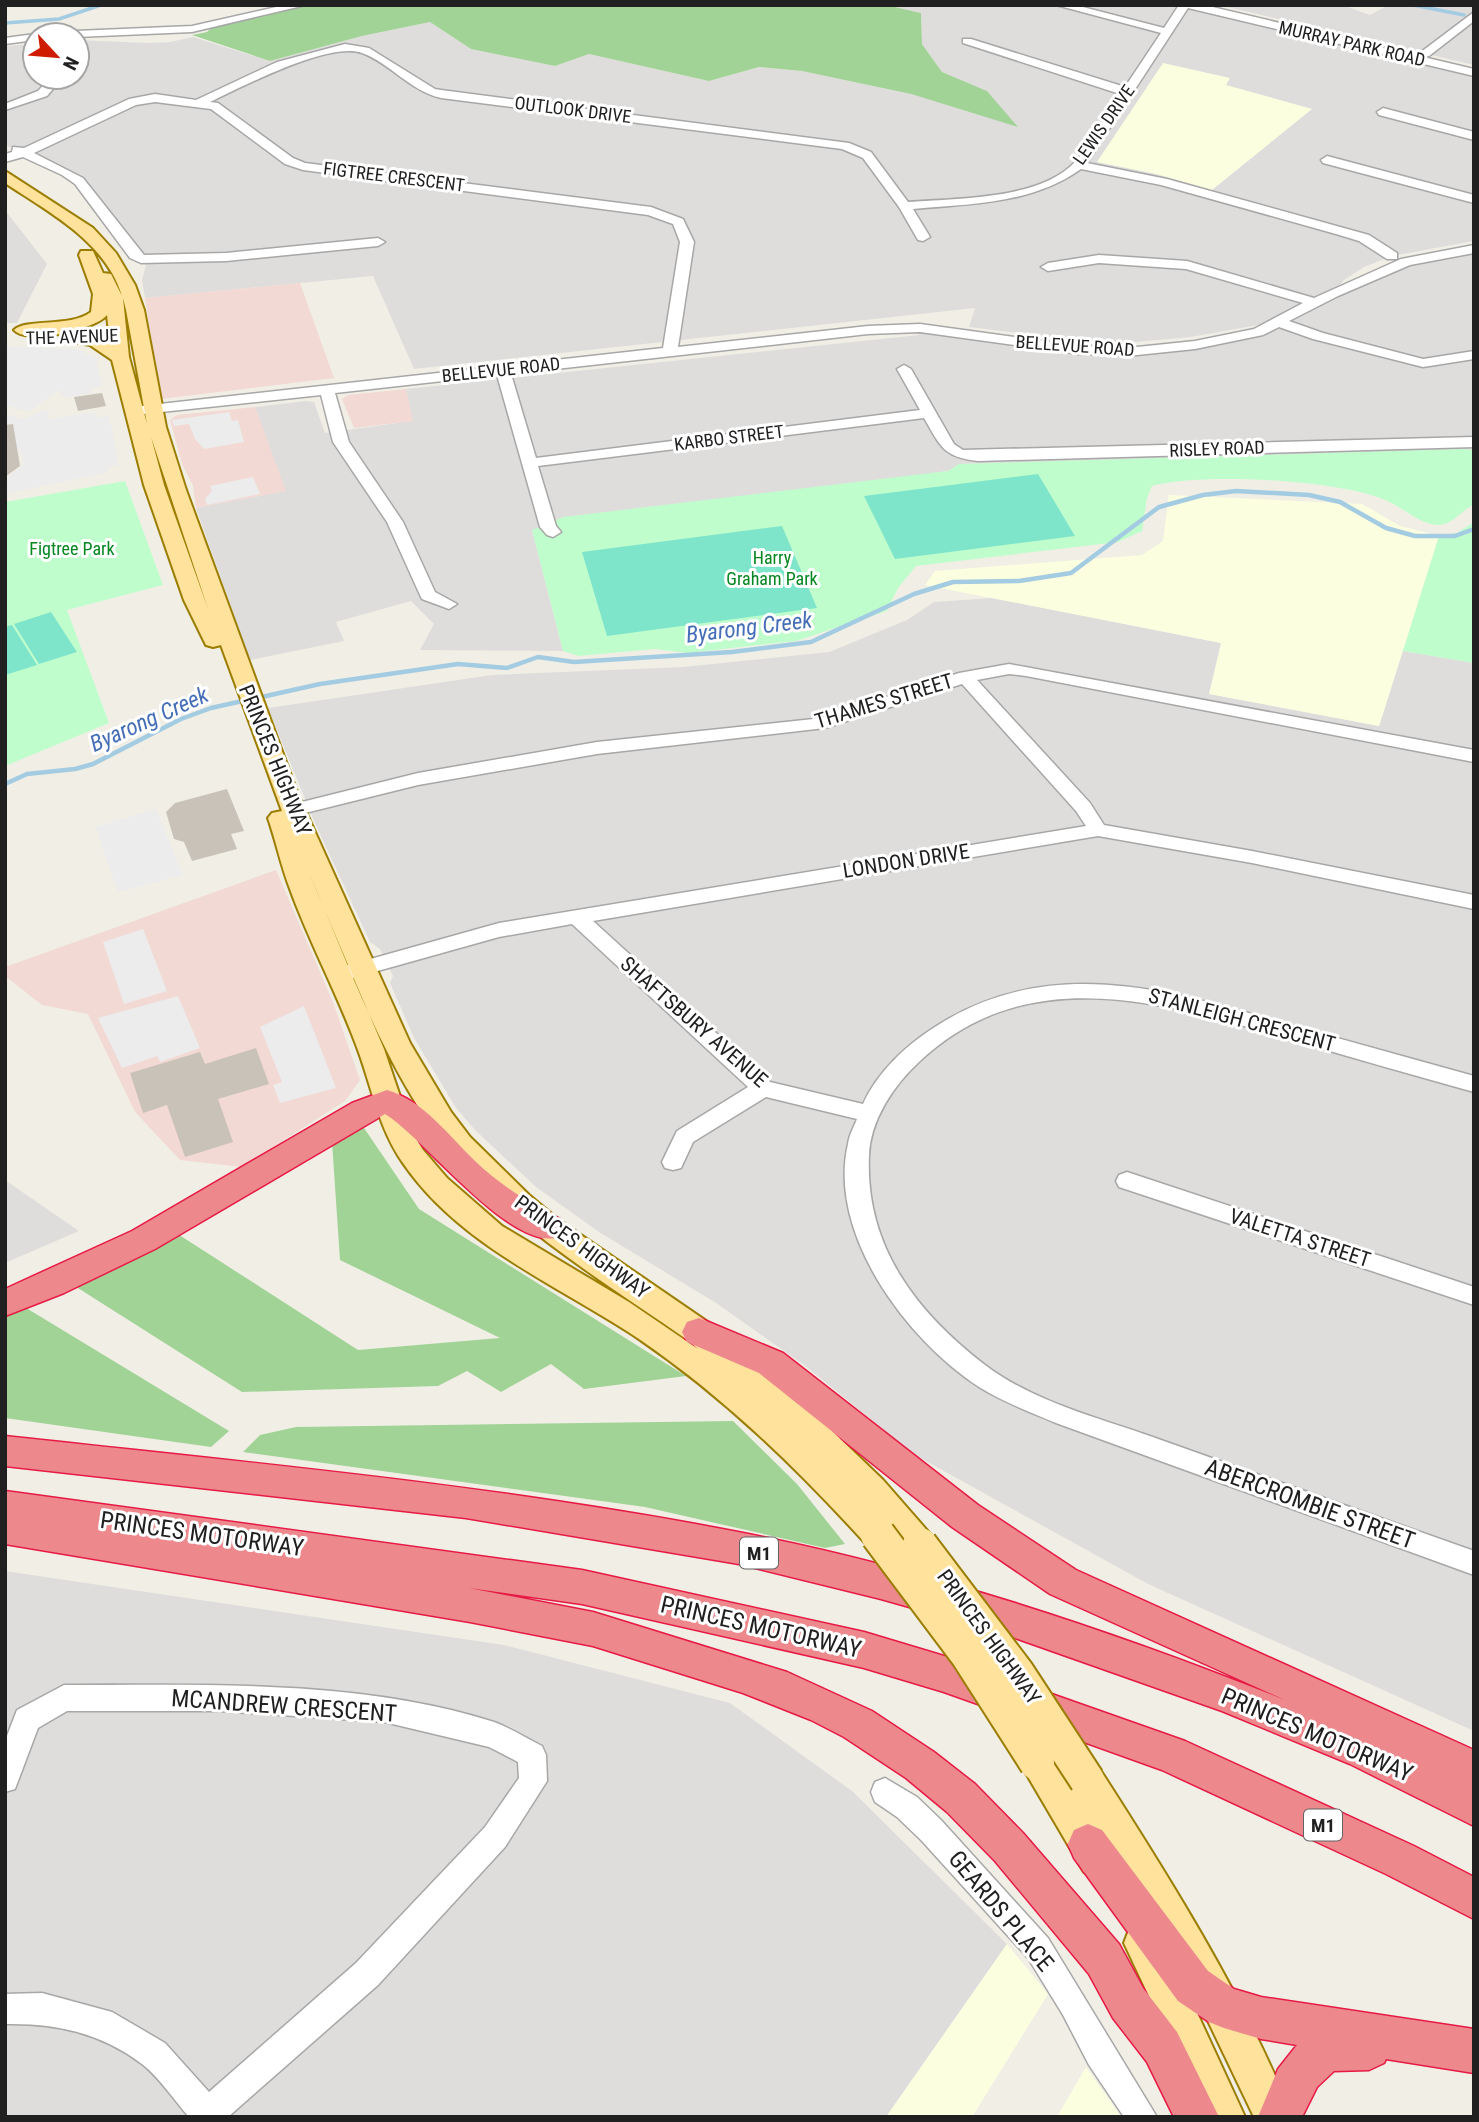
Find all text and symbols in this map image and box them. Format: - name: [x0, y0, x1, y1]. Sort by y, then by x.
- street label: MURRAY PARK ROAD: [1277, 16, 1427, 71]
- north arrow: [21, 21, 91, 91]
- text: N: [58, 53, 84, 74]
- street label: LEWIS DRIVE: [1068, 81, 1139, 169]
- street label: OUTLOOK DRIVE: [514, 92, 633, 127]
- street label: FIGTREE CRESCENT: [322, 157, 466, 196]
- street label: THE AVENUE: [25, 324, 119, 349]
- street label: BELLEVUE ROAD: [1015, 331, 1135, 360]
- street label: BELLEVUE ROAD: [441, 353, 561, 386]
- street label: KARBO STREET: [673, 420, 785, 455]
- street label: RISLEY ROAD: [1169, 436, 1265, 461]
- park label: Figtree Park: [29, 538, 115, 559]
- park label: Harry Graham Park: [726, 547, 818, 589]
- water label: Byarong Creek: [684, 606, 815, 649]
- street label: THAMES STREET: [812, 669, 956, 733]
- water label: Byarong Creek: [86, 681, 214, 758]
- street label: PRINCES HIGHWAY: [234, 681, 316, 839]
- street label: LONDON DRIVE: [841, 839, 971, 883]
- street label: SHAFTSBURY AVENUE: [616, 952, 772, 1092]
- street label: STANLEIGH CRESCENT: [1146, 984, 1338, 1057]
- street label: PRINCES HIGHWAY: [510, 1190, 654, 1304]
- street label: VALETTA STREET: [1226, 1204, 1374, 1272]
- street label: ABERCROMBIE STREET: [1201, 1453, 1419, 1555]
- street label: PRINCES MOTORWAY: [99, 1506, 306, 1562]
- road number: M1: [740, 1538, 778, 1568]
- street label: PRINCES HIGHWAY: [932, 1565, 1046, 1709]
- street label: PRINCES MOTORWAY: [658, 1590, 864, 1664]
- street label: PRINCES MOTORWAY: [1217, 1682, 1417, 1788]
- street label: MCANDREW CRESCENT: [170, 1684, 398, 1728]
- road number: M1: [1304, 1810, 1342, 1840]
- street label: GEARDS PLACE: [943, 1845, 1060, 1977]

